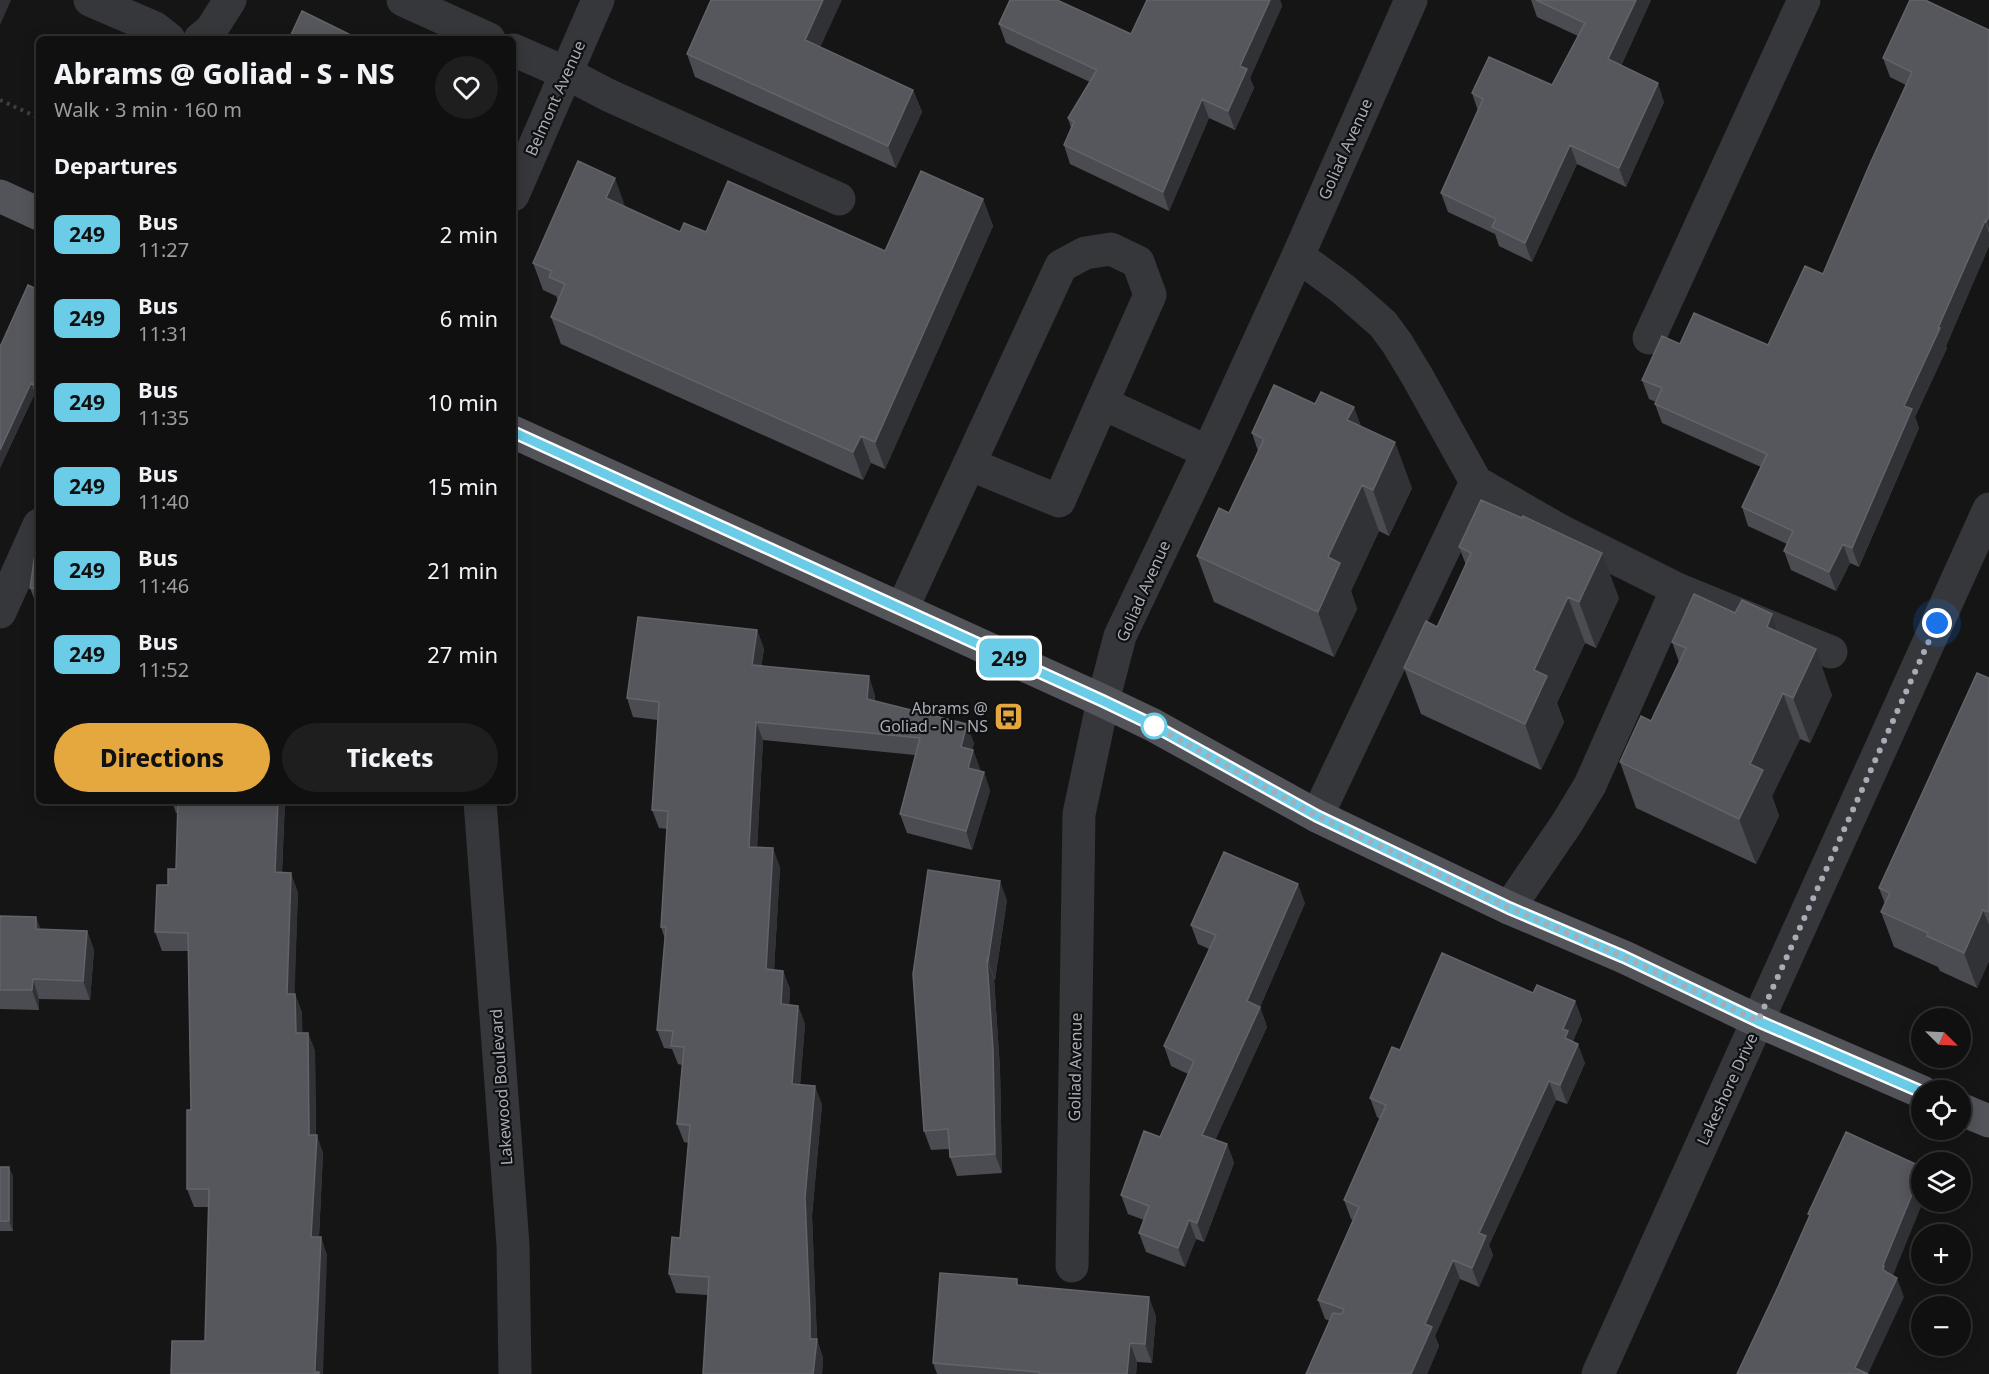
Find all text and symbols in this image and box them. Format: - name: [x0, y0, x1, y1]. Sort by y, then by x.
- street label: Belmont Avenue: [520, 37, 590, 159]
- text: Abrams @ Goliad - S - NS: [54, 54, 394, 92]
- button: heart: [435, 56, 498, 119]
- street label: Goliad Avenue: [1313, 95, 1377, 203]
- text: Walk · 3 min · 160 m: [54, 96, 242, 123]
- text: Departures: [54, 150, 178, 180]
- text: Bus: [138, 206, 178, 236]
- text: 2 min: [440, 219, 498, 249]
- text: 249: [69, 220, 105, 248]
- text: 11:27: [138, 236, 189, 263]
- text: Bus: [138, 290, 178, 320]
- text: 6 min: [440, 303, 498, 333]
- text: 249: [69, 304, 105, 332]
- text: 11:31: [138, 320, 189, 347]
- text: Bus: [138, 374, 178, 404]
- text: 10 min: [427, 387, 498, 417]
- text: 249: [69, 388, 105, 416]
- text: 11:35: [138, 404, 189, 431]
- text: Bus: [138, 458, 178, 488]
- text: 15 min: [427, 471, 498, 501]
- text: 249: [69, 472, 105, 500]
- text: 11:40: [138, 488, 189, 515]
- street label: Goliad Avenue: [1111, 537, 1175, 645]
- text: Bus: [138, 542, 178, 572]
- text: 21 min: [427, 555, 498, 585]
- text: 249: [69, 556, 105, 584]
- text: 11:46: [138, 572, 189, 599]
- your location: [1922, 608, 1952, 638]
- text: Bus: [138, 626, 178, 656]
- line badge: 249: [974, 638, 1044, 678]
- text: 27 min: [427, 639, 498, 669]
- text: 249: [69, 640, 105, 668]
- text: 249: [991, 644, 1027, 672]
- text: 11:52: [138, 656, 189, 683]
- place label: Abrams @ Goliad - N - NS: [880, 697, 988, 737]
- bus stop icon: Abrams @ Goliad - N - NS: [993, 701, 1025, 733]
- unlabelled marker: [1141, 713, 1167, 739]
- button: Directions: [54, 723, 270, 792]
- button: Tickets: [282, 723, 498, 792]
- street label: Lakewood Boulevard: [485, 1008, 517, 1166]
- north arrow: [1911, 1008, 1971, 1068]
- map controls: [1911, 1008, 1971, 1356]
- street label: Goliad Avenue: [1063, 1012, 1087, 1122]
- street label: Lakeshore Drive: [1691, 1029, 1763, 1149]
- button: locate: [1911, 1080, 1971, 1140]
- button: layers: [1911, 1152, 1971, 1212]
- button: +: [1911, 1224, 1971, 1284]
- button: −: [1911, 1296, 1971, 1356]

